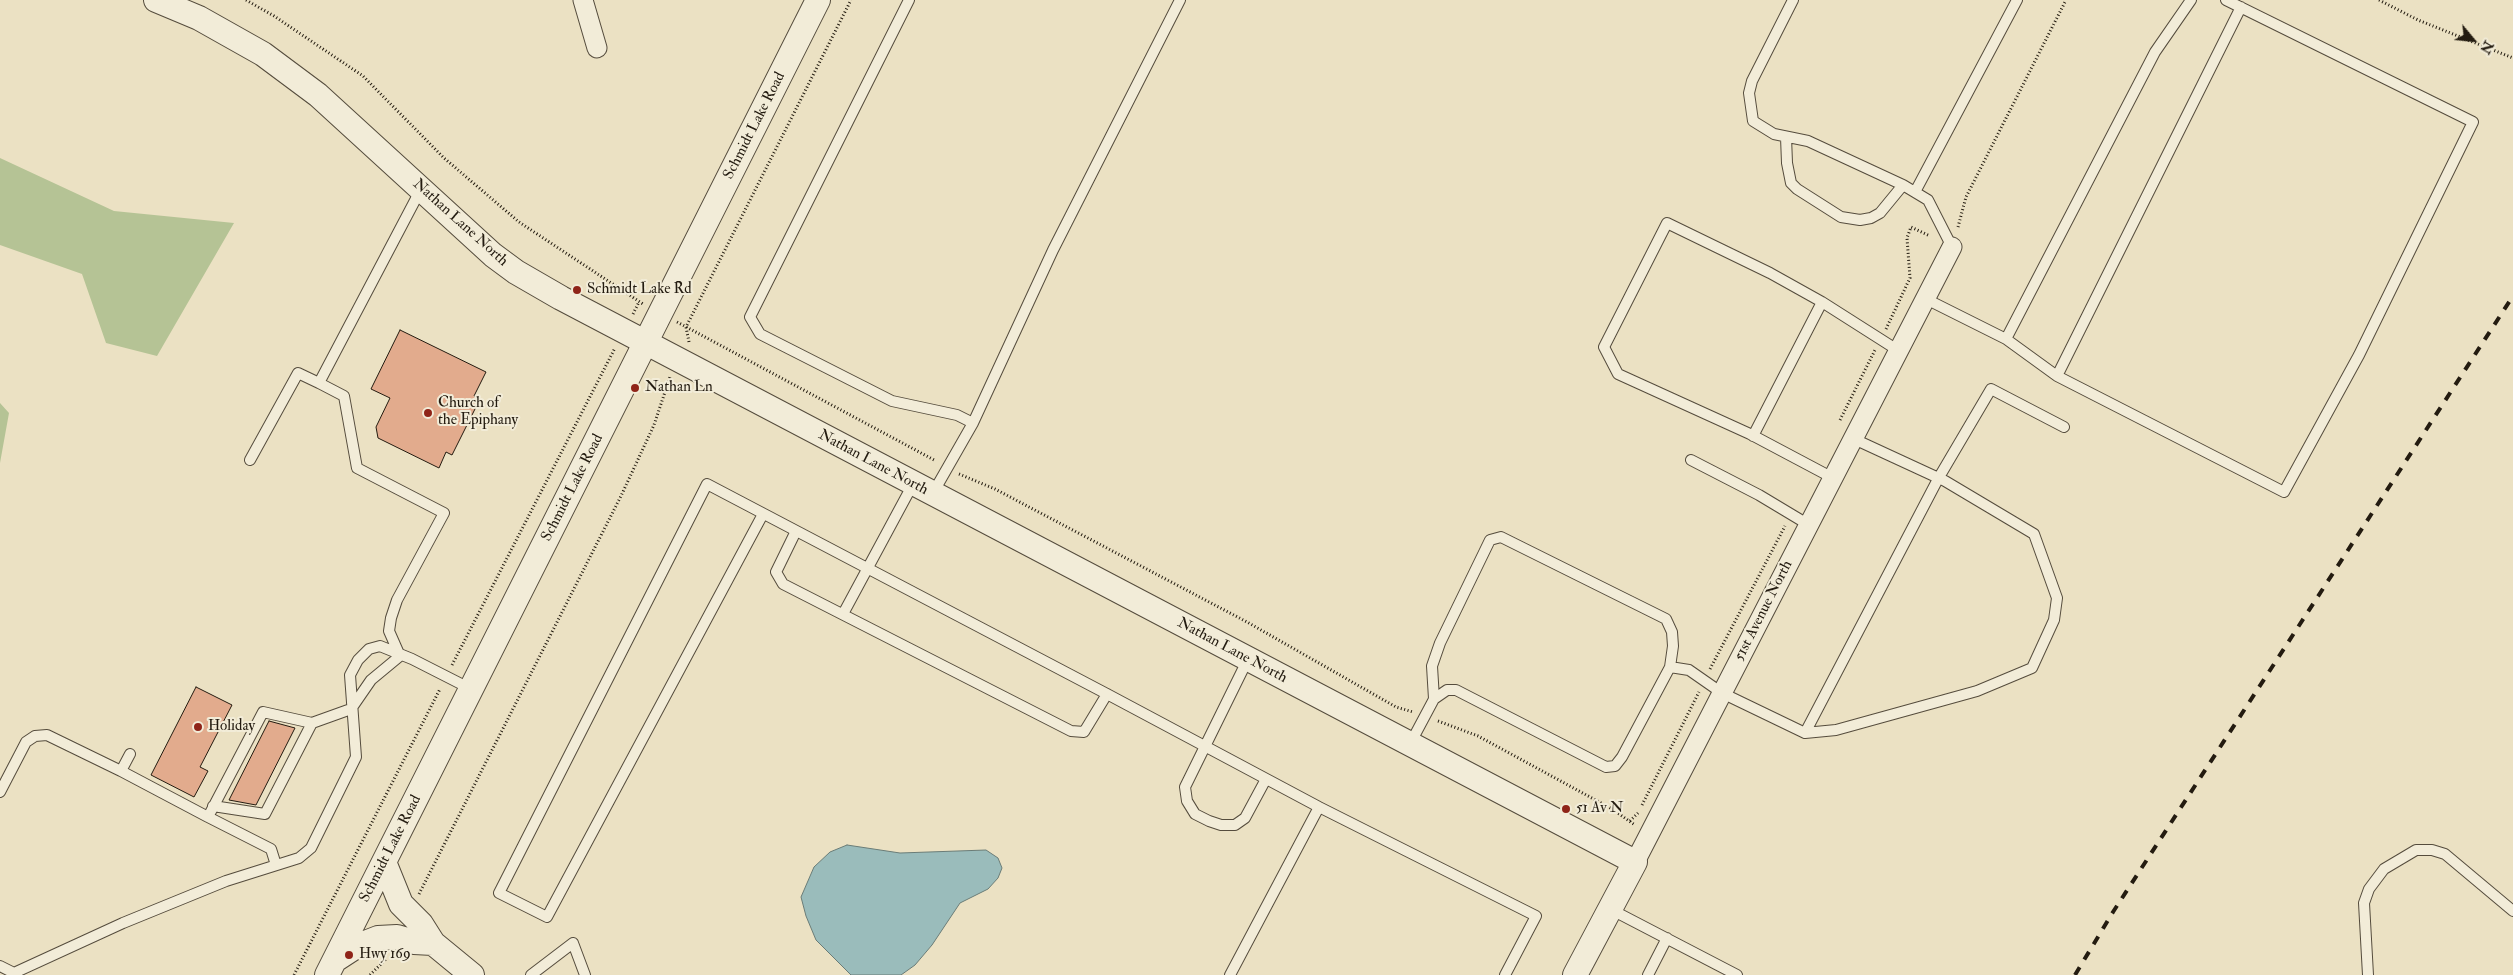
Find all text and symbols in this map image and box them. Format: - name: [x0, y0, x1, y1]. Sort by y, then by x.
- north arrow: [2448, 15, 2498, 65]
- text: N: [2476, 38, 2497, 57]
- street label: Schmidt Lake Road: [720, 69, 790, 183]
- street label: Nathan Lane North: [409, 176, 511, 270]
- place label: Schmidt Lake Rd: [587, 281, 692, 299]
- marker: Schmidt Lake Rd: [571, 284, 583, 296]
- place label: Nathan Ln: [645, 379, 713, 397]
- marker: Nathan Ln: [629, 382, 641, 394]
- place label: Church of the Epiphany: [438, 395, 518, 430]
- marker: Church of the Epiphany: [422, 407, 434, 419]
- street label: Nathan Lane North: [815, 426, 931, 500]
- street label: Schmidt Lake Road: [538, 431, 608, 545]
- street label: 51st Avenue North: [1731, 558, 1797, 664]
- street label: Nathan Lane North: [1174, 614, 1290, 688]
- place label: Holiday: [208, 718, 255, 736]
- marker: Holiday: [192, 721, 204, 733]
- street label: Schmidt Lake Road: [356, 792, 426, 906]
- place label: 51 Av N: [1576, 800, 1623, 818]
- marker: 51 Av N: [1560, 803, 1572, 815]
- place label: Hwy 169: [359, 946, 411, 964]
- marker: Hwy 169: [343, 949, 355, 961]

